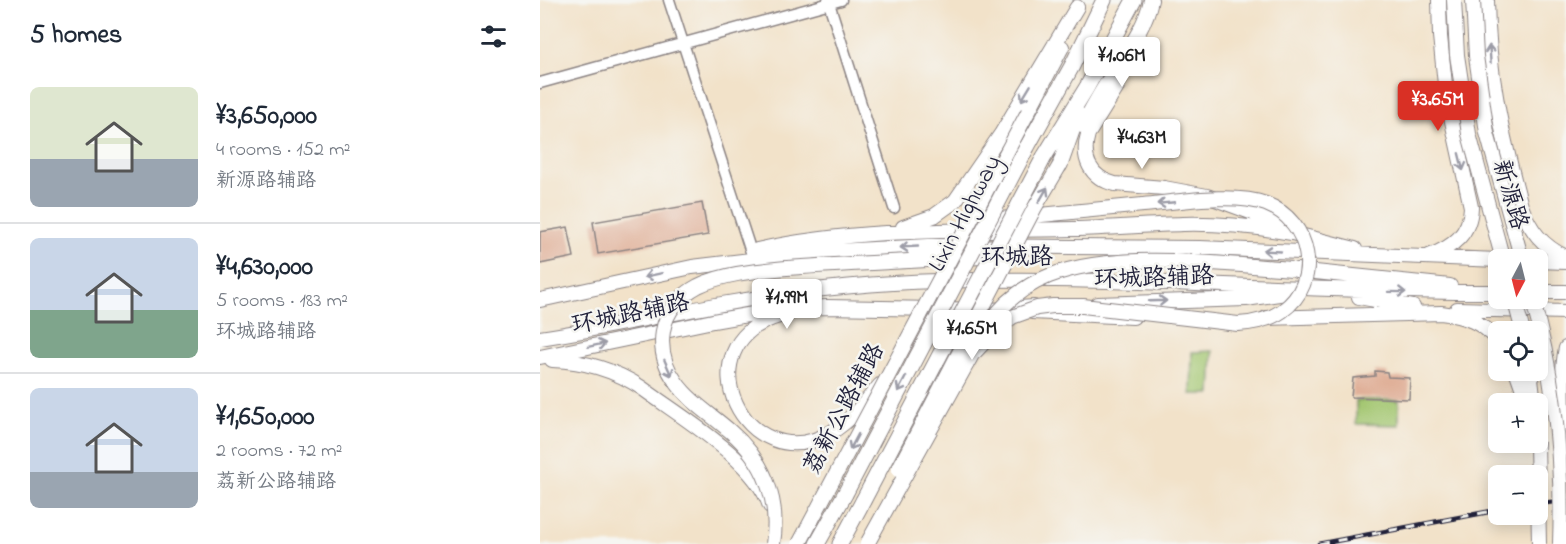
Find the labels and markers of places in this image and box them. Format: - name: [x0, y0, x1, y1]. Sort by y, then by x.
- pin: ¥1.06M: [1073, 37, 1171, 88]
- pin: ¥3.65M: [1389, 81, 1487, 132]
- pin: ¥4.63M: [1093, 119, 1191, 170]
- pin: ¥1.99M: [738, 279, 836, 330]
- pin: ¥1.65M: [923, 310, 1021, 361]

